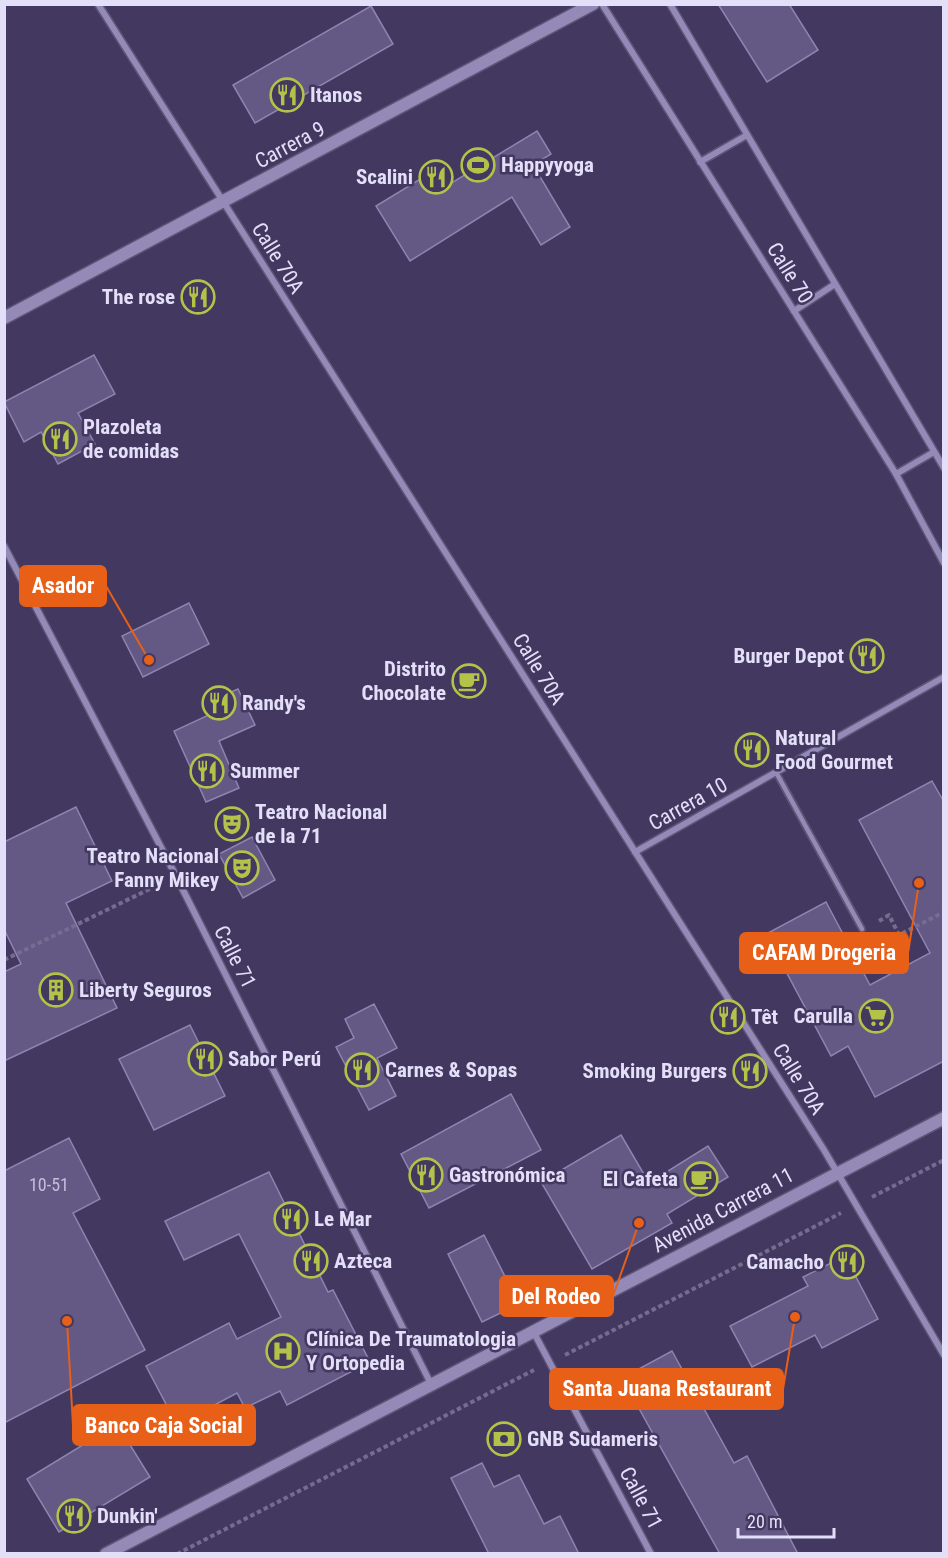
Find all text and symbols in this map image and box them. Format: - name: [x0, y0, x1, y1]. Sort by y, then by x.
- restaurant icon: Itanos: [269, 77, 305, 113]
- place label: Itanos: [310, 83, 362, 107]
- street label: Carrera 9: [251, 117, 329, 173]
- sports icon: Happyyoga: [460, 147, 496, 183]
- place label: Happyyoga: [501, 153, 594, 177]
- restaurant icon: Scalini: [418, 159, 454, 195]
- place label: Scalini: [356, 165, 413, 189]
- street label: Calle 70A: [247, 218, 309, 298]
- street label: Calle 70: [762, 238, 818, 308]
- restaurant icon: The rose: [180, 279, 216, 315]
- place label: The rose: [102, 285, 175, 309]
- place label: Plazoleta de comidas: [83, 415, 179, 463]
- restaurant icon: Plazoleta de comidas: [42, 421, 78, 457]
- callout: Asador: [20, 566, 106, 606]
- text: Asador: [32, 573, 94, 598]
- street label: Calle 70A: [508, 629, 570, 709]
- restaurant icon: Burger Depot: [849, 638, 885, 674]
- place label: Burger Depot: [734, 644, 844, 668]
- place label: Distrito Chocolate: [361, 657, 446, 705]
- cafe icon: Distrito Chocolate: [451, 663, 487, 699]
- restaurant icon: Randy's: [201, 685, 237, 721]
- place label: Randy's: [242, 691, 306, 715]
- place label: Natural Food Gourmet: [775, 726, 893, 774]
- restaurant icon: Natural Food Gourmet: [734, 732, 770, 768]
- restaurant icon: Summer: [189, 753, 225, 789]
- place label: Summer: [230, 759, 300, 783]
- street label: Carrera 10: [645, 773, 731, 835]
- place label: Teatro Nacional de la 71: [255, 800, 387, 848]
- theatre icon: Teatro Nacional de la 71: [214, 806, 250, 842]
- place label: Teatro Nacional Fanny Mikey: [87, 844, 220, 892]
- theatre icon: Teatro Nacional Fanny Mikey: [224, 850, 260, 886]
- street label: Calle 71: [209, 922, 261, 992]
- callout: CAFAM Drogeria: [740, 933, 908, 973]
- text: CAFAM Drogeria: [752, 940, 896, 965]
- building icon: Liberty Seguros: [38, 972, 74, 1008]
- place label: Liberty Seguros: [79, 978, 212, 1002]
- supermarket icon: Carulla: [858, 998, 894, 1034]
- restaurant icon: Têt: [710, 999, 746, 1035]
- place label: Carulla: [793, 1004, 853, 1028]
- place label: Têt: [751, 1005, 778, 1029]
- street label: Calle 70A: [768, 1039, 830, 1119]
- restaurant icon: Sabor Perú: [187, 1041, 223, 1077]
- place label: Sabor Perú: [228, 1047, 321, 1071]
- restaurant icon: Carnes & Sopas: [344, 1052, 380, 1088]
- restaurant icon: Smoking Burgers: [732, 1053, 768, 1089]
- place label: Carnes & Sopas: [385, 1058, 517, 1082]
- place label: Smoking Burgers: [583, 1059, 727, 1083]
- restaurant icon: Gastronómica: [408, 1157, 444, 1193]
- cafe icon: El Cafeta: [683, 1161, 719, 1197]
- place label: Gastronómica: [449, 1163, 566, 1187]
- street label: Avenida Carrera 11: [648, 1163, 798, 1257]
- place label: El Cafeta: [603, 1167, 678, 1191]
- house number: 10-51: [29, 1174, 69, 1195]
- restaurant icon: Le Mar: [273, 1201, 309, 1237]
- place label: Le Mar: [314, 1207, 372, 1231]
- restaurant icon: Azteca: [293, 1243, 329, 1279]
- restaurant icon: Camacho: [829, 1244, 865, 1280]
- place label: Azteca: [334, 1249, 392, 1273]
- place label: Camacho: [746, 1250, 824, 1274]
- callout: Del Rodeo: [500, 1276, 613, 1316]
- text: Del Rodeo: [511, 1284, 601, 1309]
- place label: Clínica De Traumatologia Y Ortopedia: [306, 1327, 516, 1375]
- hospital icon: Clínica De Traumatologia Y Ortopedia: [265, 1333, 301, 1369]
- callout: Santa Juana Restaurant: [550, 1369, 783, 1409]
- text: Santa Juana Restaurant: [563, 1376, 772, 1401]
- callout: Banco Caja Social: [73, 1405, 255, 1445]
- text: Banco Caja Social: [85, 1413, 243, 1438]
- bank icon: GNB Sudameris: [486, 1421, 522, 1457]
- place label: GNB Sudameris: [527, 1427, 658, 1451]
- street label: Calle 71: [615, 1463, 667, 1533]
- restaurant icon: Dunkin': [56, 1498, 92, 1534]
- scale bar: [738, 1501, 834, 1539]
- place label: Dunkin': [97, 1504, 158, 1528]
- text: 20 m: [747, 1511, 782, 1532]

